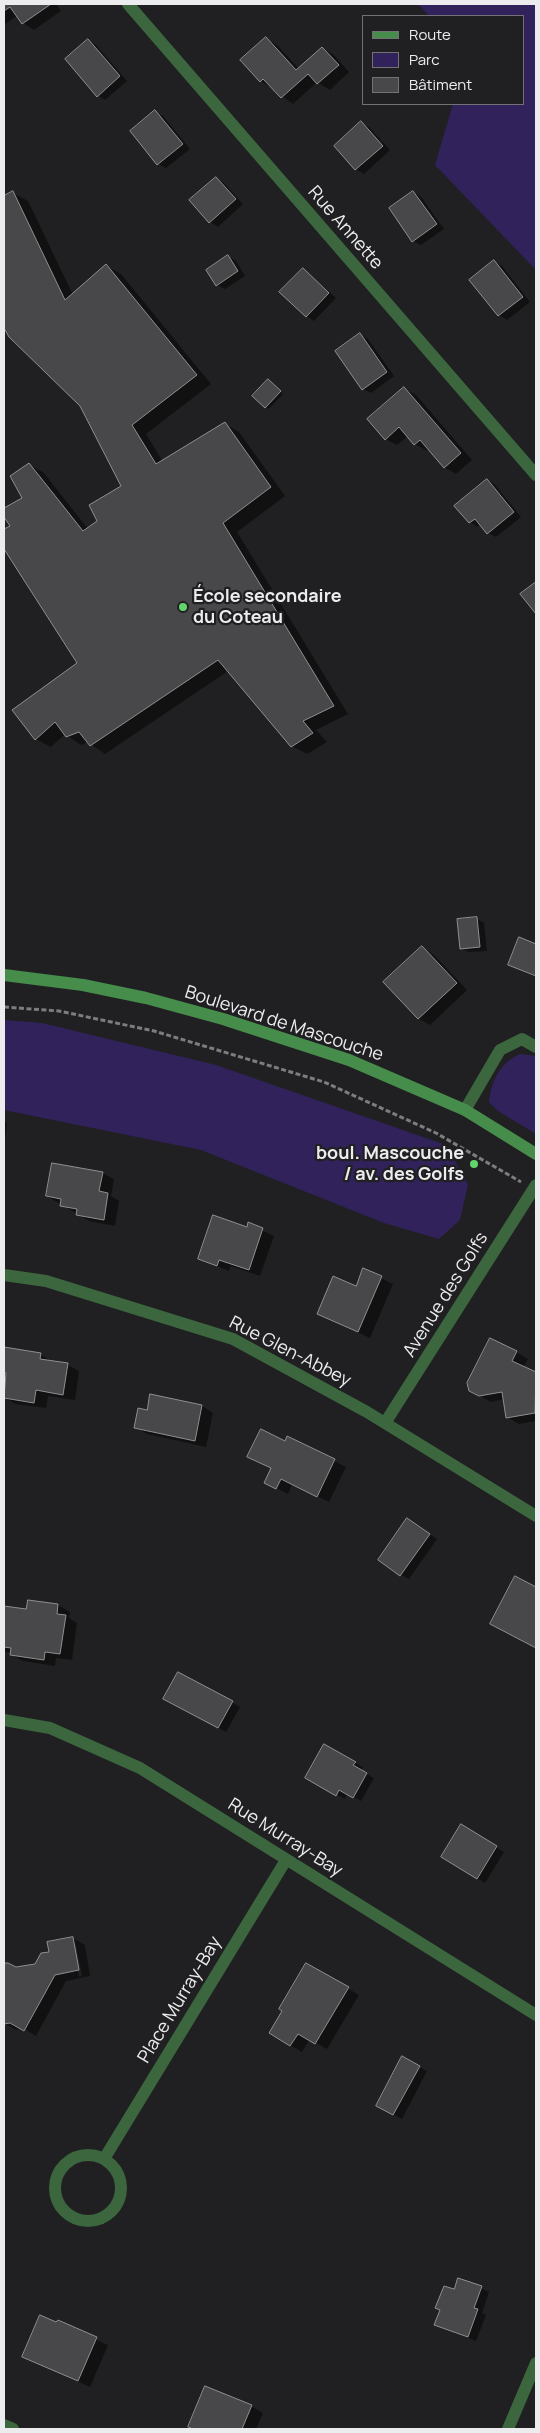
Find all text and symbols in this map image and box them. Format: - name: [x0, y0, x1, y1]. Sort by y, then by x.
- legend: [362, 15, 525, 105]
- text: Route: [409, 24, 451, 45]
- text: Parc: [409, 49, 440, 70]
- text: Bâtiment: [409, 74, 472, 95]
- street label: Rue Annette: [303, 182, 387, 274]
- place label: École secondaire du Coteau: [193, 586, 341, 628]
- marker: École secondaire du Coteau: [177, 601, 189, 613]
- street label: Boulevard de Mascouche: [182, 982, 386, 1066]
- place label: boul. Mascouche / av. des Golfs: [316, 1143, 464, 1186]
- marker: boul. Mascouche / av. des Golfs: [468, 1158, 480, 1170]
- street label: Avenue des Golfs: [399, 1229, 493, 1361]
- street label: Rue Glen-Abbey: [226, 1312, 354, 1392]
- street label: Rue Murray-Bay: [224, 1794, 346, 1882]
- street label: Place Murray-Bay: [134, 1933, 226, 2067]

